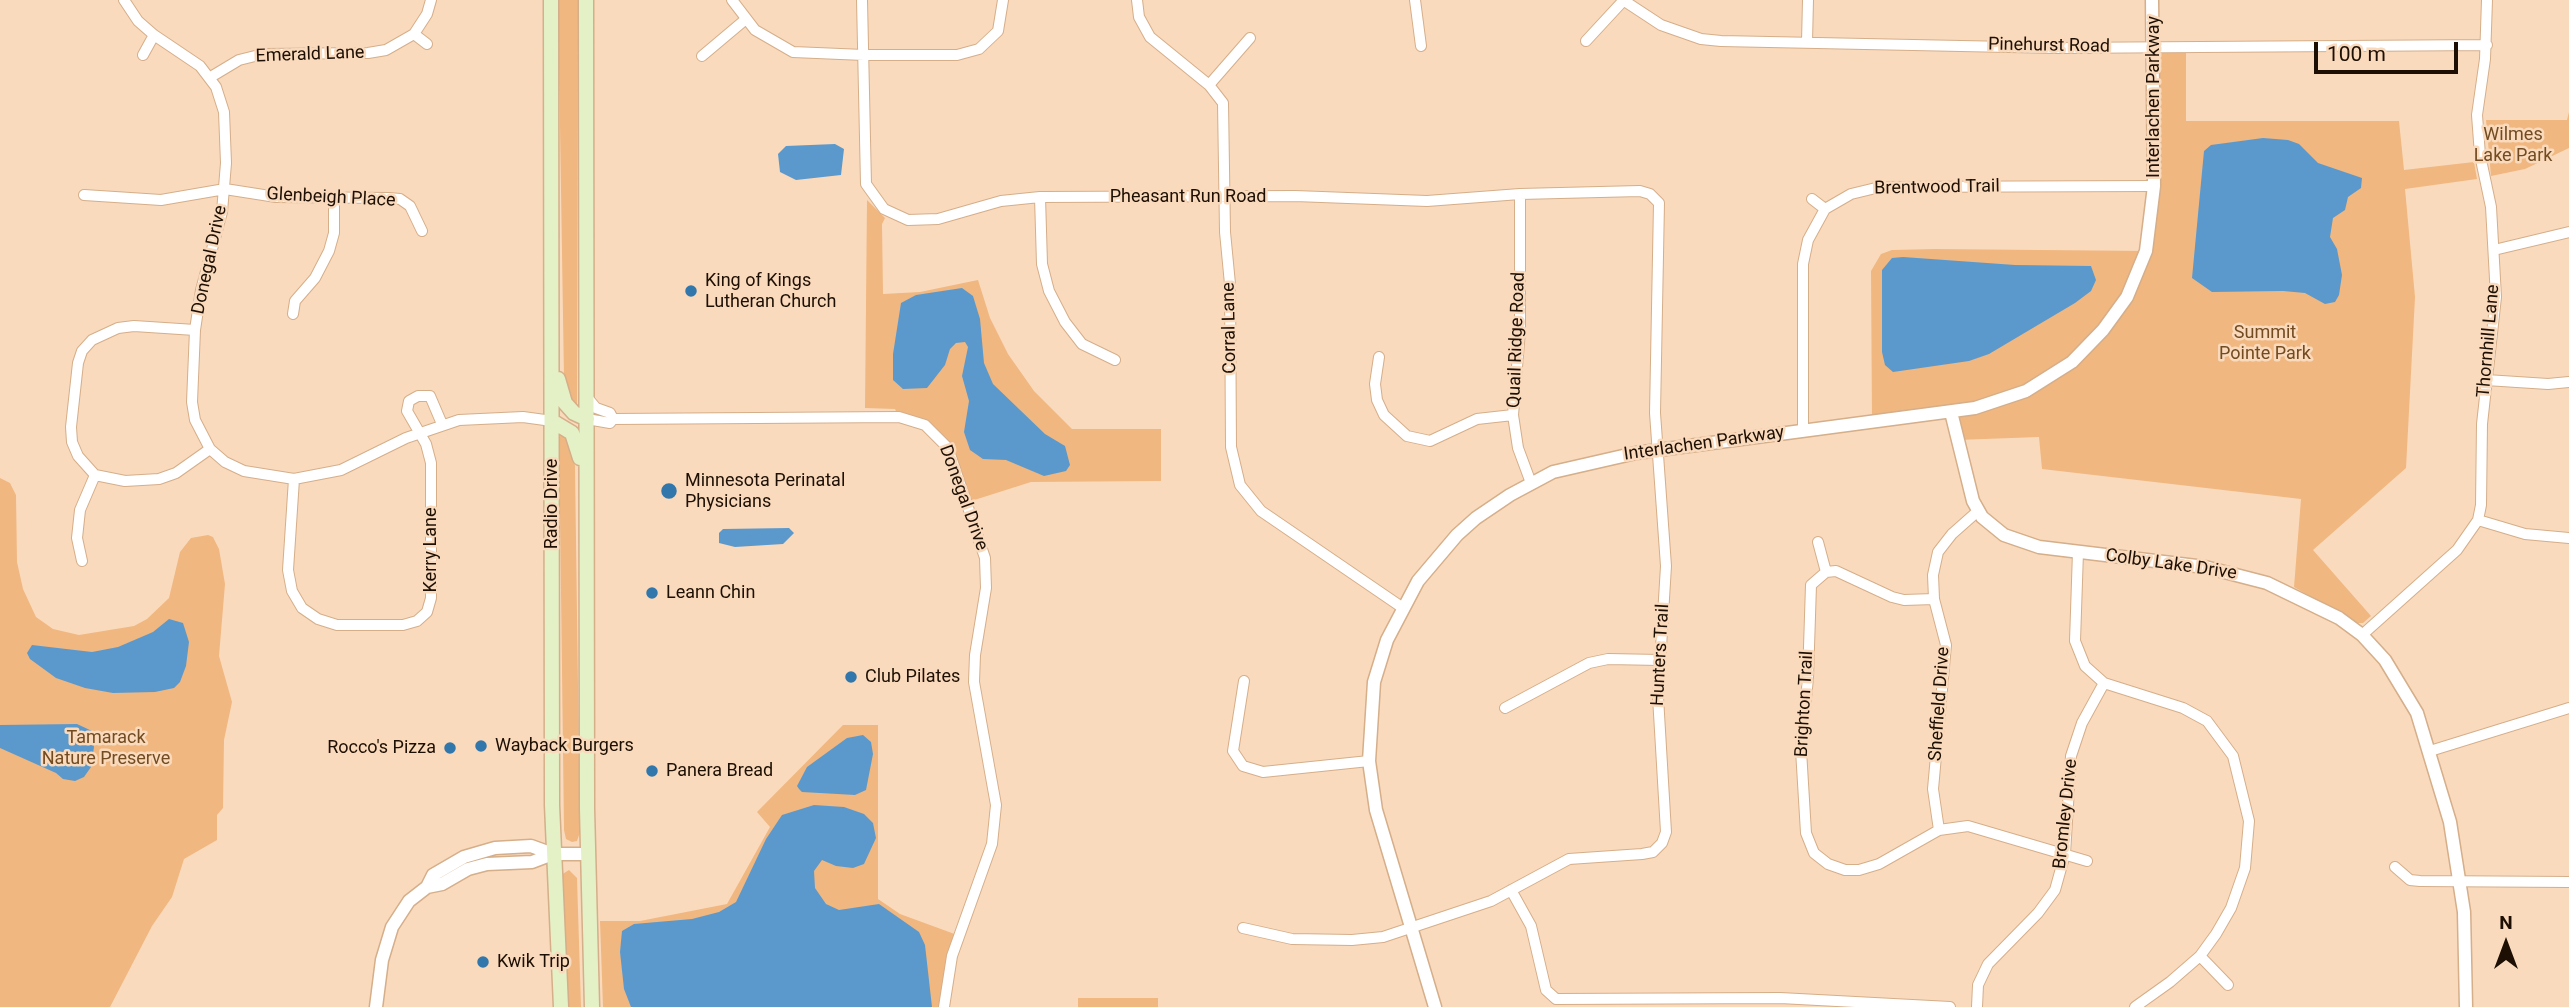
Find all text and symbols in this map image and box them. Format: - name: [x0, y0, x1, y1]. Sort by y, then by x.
- street label: Interlachen Parkway: [2143, 16, 2165, 178]
- scale bar: [2317, 28, 2460, 72]
- street label: Pinehurst Road: [1988, 34, 2110, 58]
- street label: Emerald Lane: [255, 42, 365, 68]
- text: 100 m: [2327, 42, 2386, 66]
- park label: Wilmes Lake Park: [2474, 124, 2552, 166]
- street label: Brentwood Trail: [1874, 176, 2000, 200]
- street label: Glenbeigh Place: [266, 184, 396, 212]
- street label: Pheasant Run Road: [1110, 186, 1266, 208]
- street label: Donegal Drive: [188, 204, 232, 316]
- place label: King of Kings Lutheran Church: [705, 270, 836, 312]
- street label: Quail Ridge Road: [1504, 271, 1530, 409]
- street label: Corral Lane: [1218, 282, 1242, 374]
- marker: King of Kings Lutheran Church: [683, 283, 699, 299]
- street label: Thornhill Lane: [2473, 284, 2505, 398]
- park label: Summit Pointe Park: [2219, 322, 2311, 364]
- street label: Interlachen Parkway: [1622, 422, 1786, 466]
- street label: Donegal Drive: [934, 442, 992, 554]
- street label: Radio Drive: [541, 459, 563, 549]
- place label: Minnesota Perinatal Physicians: [685, 470, 845, 512]
- marker: Minnesota Perinatal Physicians: [659, 481, 679, 501]
- street label: Kerry Lane: [420, 508, 442, 592]
- street label: Colby Lake Drive: [2104, 545, 2238, 585]
- place label: Leann Chin: [666, 582, 755, 604]
- marker: Leann Chin: [644, 585, 660, 601]
- street label: Hunters Trail: [1648, 603, 1674, 707]
- street label: Sheffield Drive: [1925, 646, 1955, 762]
- street label: Brighton Trail: [1791, 650, 1819, 758]
- place label: Club Pilates: [865, 666, 960, 688]
- marker: Club Pilates: [843, 669, 859, 685]
- park label: Tamarack Nature Preserve: [42, 727, 170, 770]
- place label: Wayback Burgers: [495, 735, 634, 757]
- place label: Rocco's Pizza: [327, 737, 436, 759]
- marker: Wayback Burgers: [473, 738, 489, 754]
- marker: Rocco's Pizza: [442, 740, 458, 756]
- street label: Bromley Drive: [2049, 758, 2083, 870]
- place label: Panera Bread: [666, 760, 773, 782]
- marker: Panera Bread: [644, 763, 660, 779]
- north arrow: [2471, 909, 2541, 979]
- text: N: [2499, 911, 2513, 934]
- place label: Kwik Trip: [497, 951, 570, 973]
- marker: Kwik Trip: [475, 954, 491, 970]

